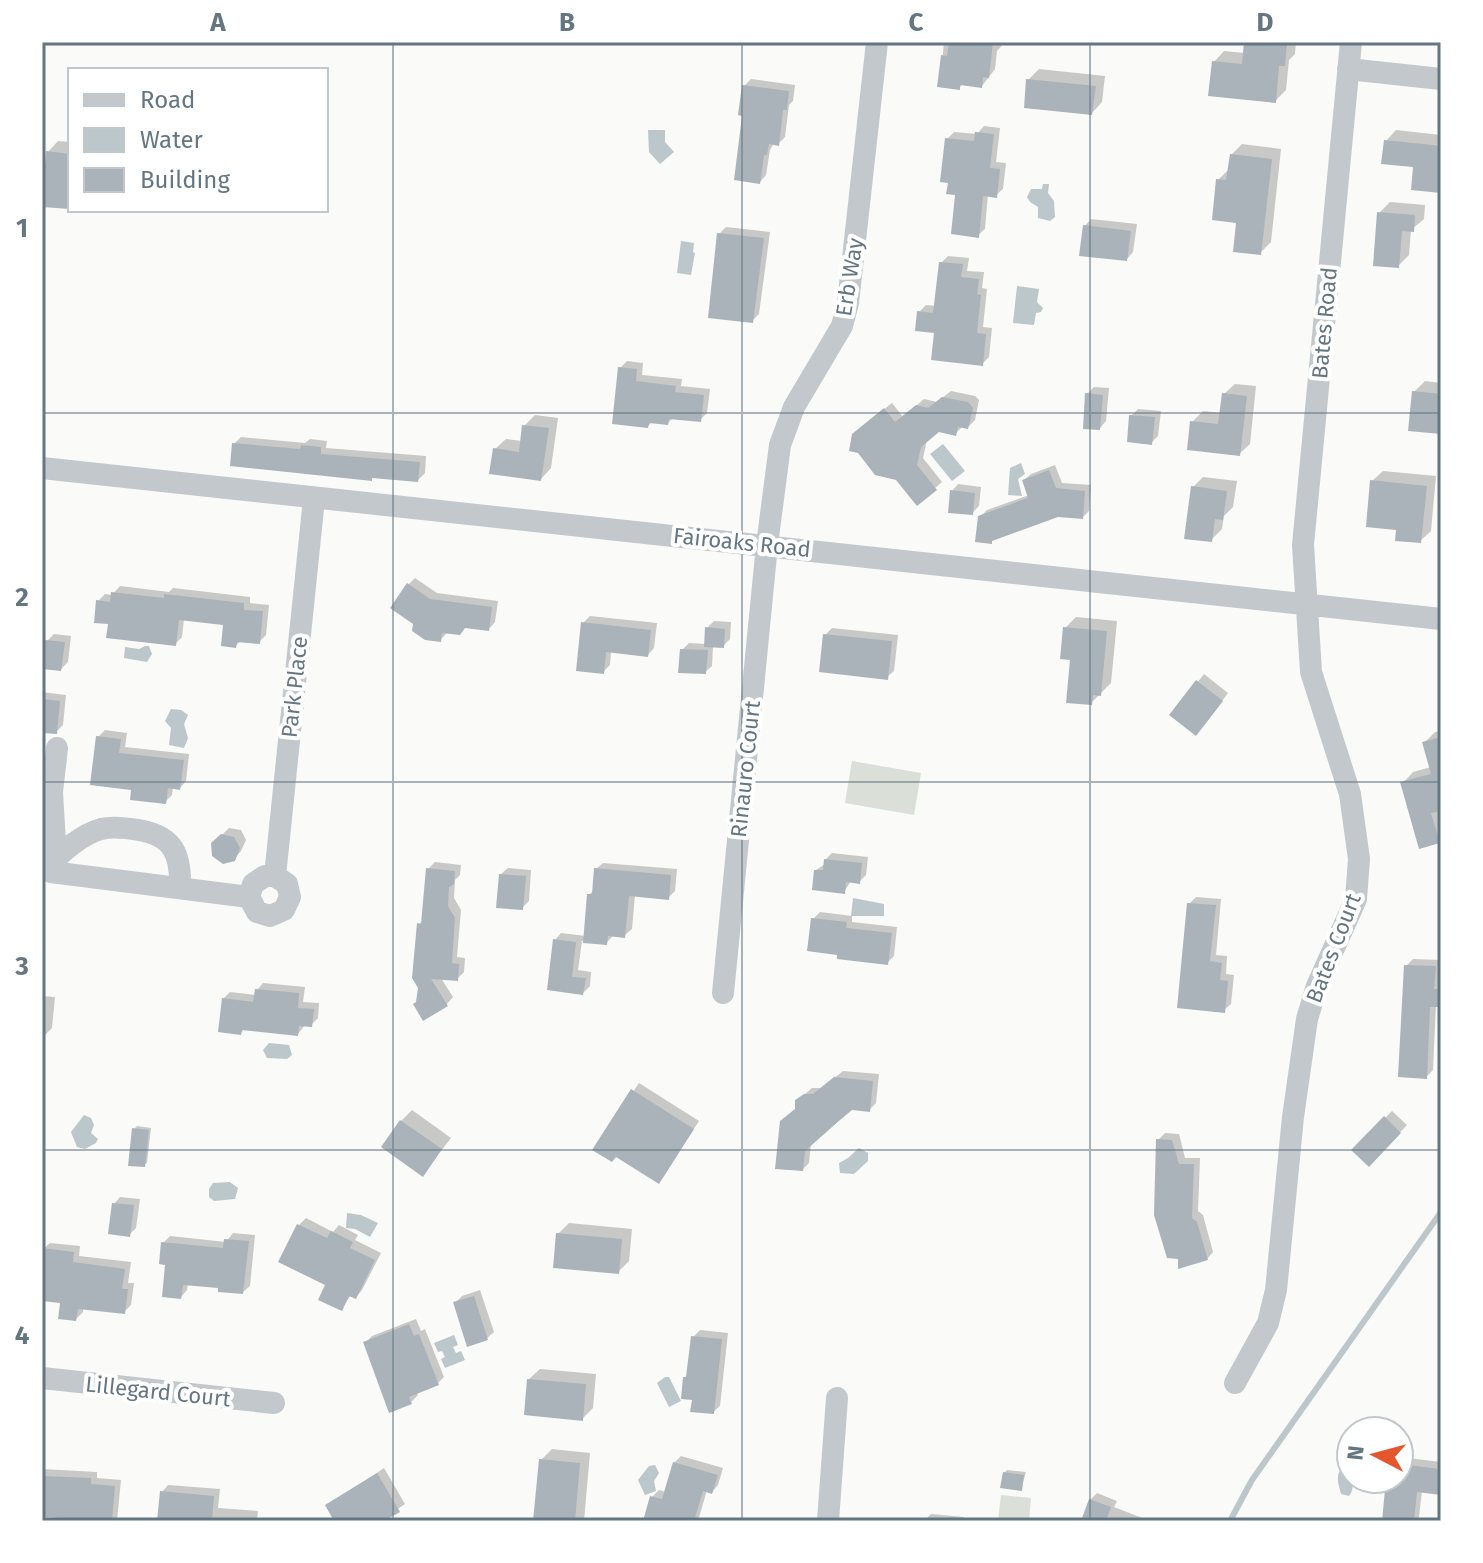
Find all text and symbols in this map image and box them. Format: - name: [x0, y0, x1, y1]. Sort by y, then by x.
- text: A: [209, 7, 226, 38]
- text: B: [559, 7, 575, 38]
- text: C: [909, 7, 924, 38]
- text: D: [1257, 7, 1274, 38]
- legend: [68, 68, 328, 212]
- text: Road: [140, 86, 195, 114]
- text: Water: [140, 126, 204, 154]
- text: Building: [140, 166, 230, 194]
- text: 1: [16, 213, 28, 244]
- street label: Erb Way: [830, 236, 869, 318]
- street label: Bates Road: [1306, 266, 1343, 380]
- street label: Fairoaks Road: [672, 522, 812, 563]
- text: 2: [15, 582, 29, 613]
- street label: Park Place: [276, 635, 313, 739]
- street label: Rinauro Court: [725, 699, 766, 839]
- street label: Bates Court: [1300, 890, 1367, 1007]
- text: 3: [14, 951, 29, 982]
- text: 4: [15, 1320, 30, 1351]
- street label: Lillegard Court: [84, 1370, 232, 1413]
- north arrow: [1335, 1415, 1415, 1495]
- text: N: [1341, 1444, 1370, 1462]

